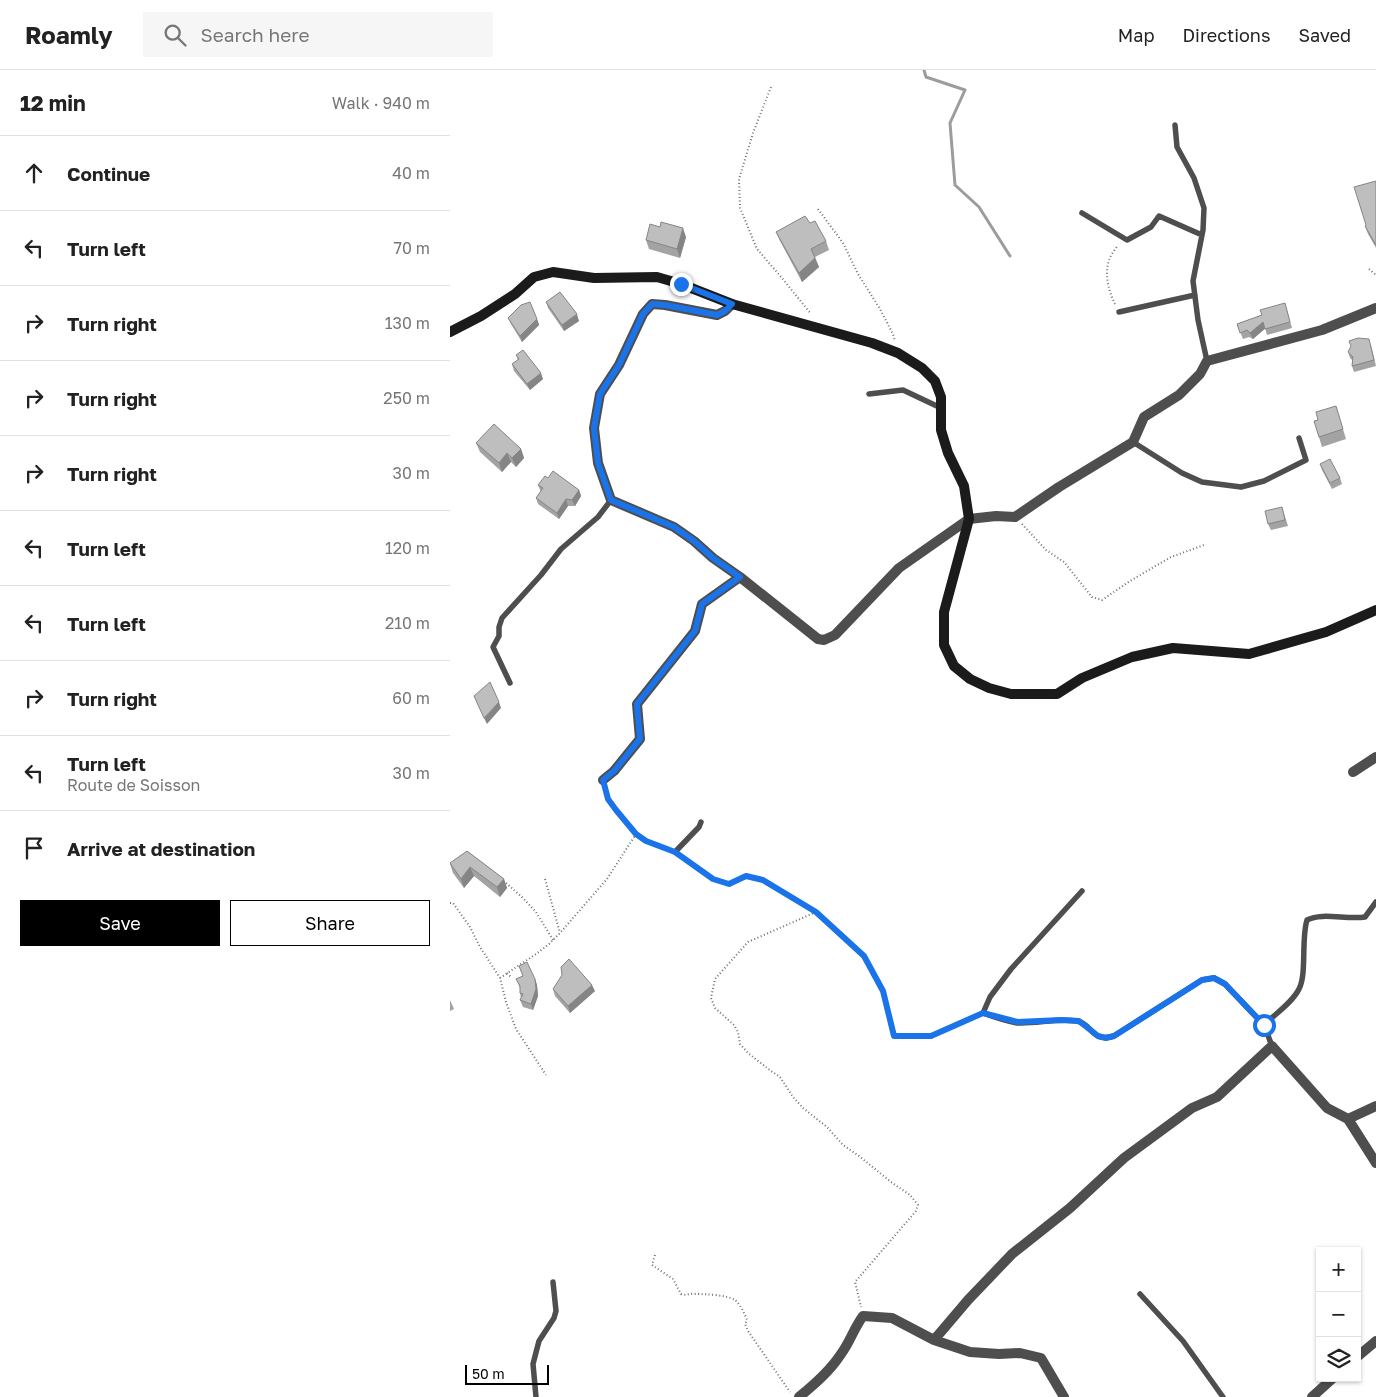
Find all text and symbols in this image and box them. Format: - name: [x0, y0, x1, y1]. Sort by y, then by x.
- search box: [143, 12, 493, 57]
- text: Roamly: [25, 20, 113, 49]
- icon: search: [161, 21, 189, 49]
- text: Search here: [201, 23, 309, 46]
- text: Map: [1118, 24, 1154, 46]
- text: Directions: [1182, 24, 1270, 46]
- text: Saved: [1298, 24, 1351, 46]
- text: 12 min: [20, 90, 86, 116]
- text: Walk · 940 m: [332, 93, 430, 113]
- icon: ahead: [20, 159, 48, 187]
- text: Continue: [67, 162, 150, 185]
- text: 40 m: [392, 163, 430, 183]
- icon: left: [20, 234, 48, 262]
- text: Turn left: [67, 237, 146, 260]
- text: 70 m: [393, 238, 430, 258]
- route end: [670, 273, 693, 296]
- icon: right: [20, 309, 48, 337]
- text: Turn right: [67, 312, 157, 335]
- text: 130 m: [385, 313, 430, 333]
- icon: right: [20, 384, 48, 412]
- text: Turn right: [67, 387, 157, 410]
- text: 250 m: [383, 388, 430, 408]
- icon: right: [20, 459, 48, 487]
- text: Turn right: [67, 462, 157, 485]
- text: 30 m: [393, 463, 430, 483]
- icon: left: [20, 534, 48, 562]
- text: Turn left: [67, 537, 146, 560]
- text: 120 m: [385, 538, 430, 558]
- icon: left: [20, 609, 48, 637]
- text: Turn left: [67, 612, 146, 635]
- text: 210 m: [385, 613, 430, 633]
- icon: right: [20, 684, 48, 712]
- text: Turn right: [67, 687, 157, 710]
- text: 60 m: [392, 688, 430, 708]
- text: Turn left: [67, 752, 146, 775]
- icon: left: [20, 759, 48, 787]
- text: 30 m: [393, 763, 430, 783]
- text: Route de Soisson: [67, 775, 200, 795]
- icon: arrive: [20, 834, 48, 862]
- text: Arrive at destination: [67, 837, 255, 860]
- button: Save: [20, 900, 220, 946]
- button: Share: [230, 900, 430, 946]
- route start: [1253, 1014, 1276, 1037]
- map controls: [1316, 1247, 1361, 1382]
- button: +: [1316, 1247, 1361, 1292]
- button: −: [1316, 1292, 1361, 1337]
- button: layers: [1316, 1337, 1361, 1382]
- scale bar: [465, 1362, 549, 1385]
- text: 50 m: [472, 1365, 505, 1382]

